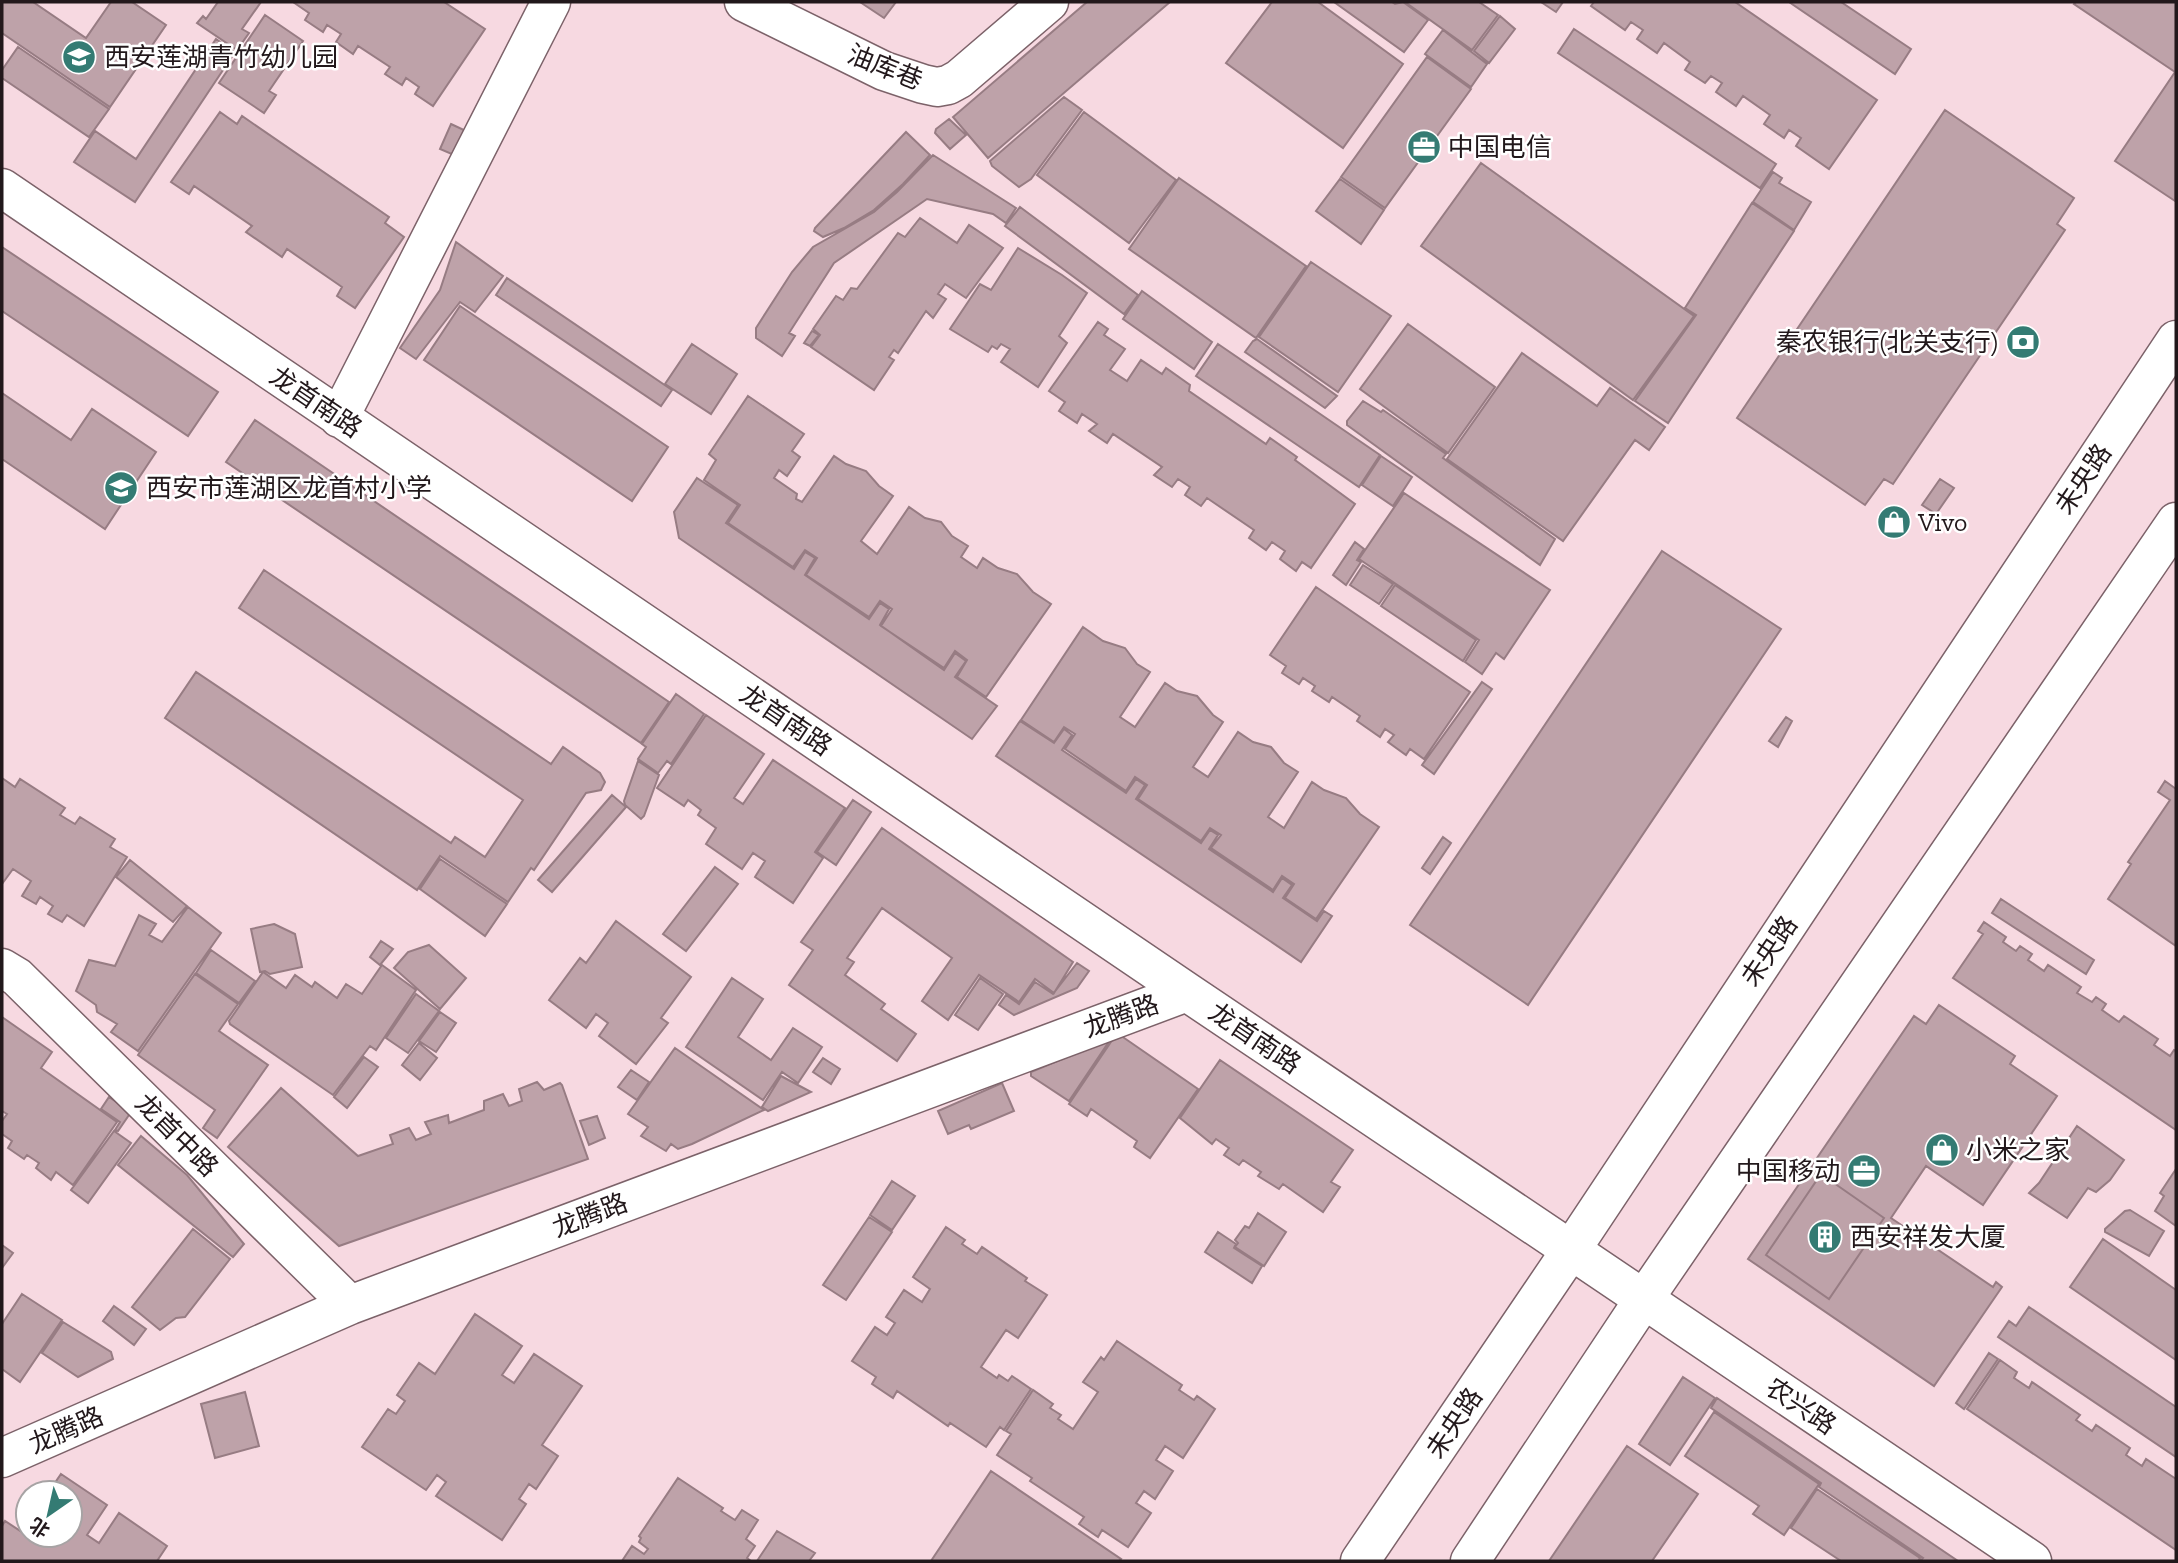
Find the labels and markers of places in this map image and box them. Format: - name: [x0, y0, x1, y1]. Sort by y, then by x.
- school or university icon: 西安莲湖青竹幼儿园: [60, 38, 98, 76]
- place label: 西安莲湖青竹幼儿园: [104, 41, 338, 73]
- office icon: 中国电信: [1405, 128, 1443, 166]
- place label: 中国电信: [1448, 131, 1552, 163]
- bank icon: 秦农银行(北关支行): [2004, 323, 2042, 361]
- place label: 秦农银行(北关支行): [1776, 326, 1998, 358]
- school or university icon: 西安市莲湖区龙首村小学: [102, 469, 140, 507]
- place label: 西安市莲湖区龙首村小学: [146, 472, 432, 504]
- shop icon: Vivo: [1875, 503, 1913, 541]
- place label: Vivo: [1917, 506, 1967, 538]
- shop icon: 小米之家: [1923, 1131, 1961, 1169]
- place label: 小米之家: [1966, 1134, 2070, 1166]
- office icon: 中国移动: [1845, 1152, 1883, 1190]
- place label: 中国移动: [1736, 1155, 1840, 1187]
- building icon: 西安祥发大厦: [1806, 1218, 1844, 1256]
- place label: 西安祥发大厦: [1850, 1221, 2006, 1253]

